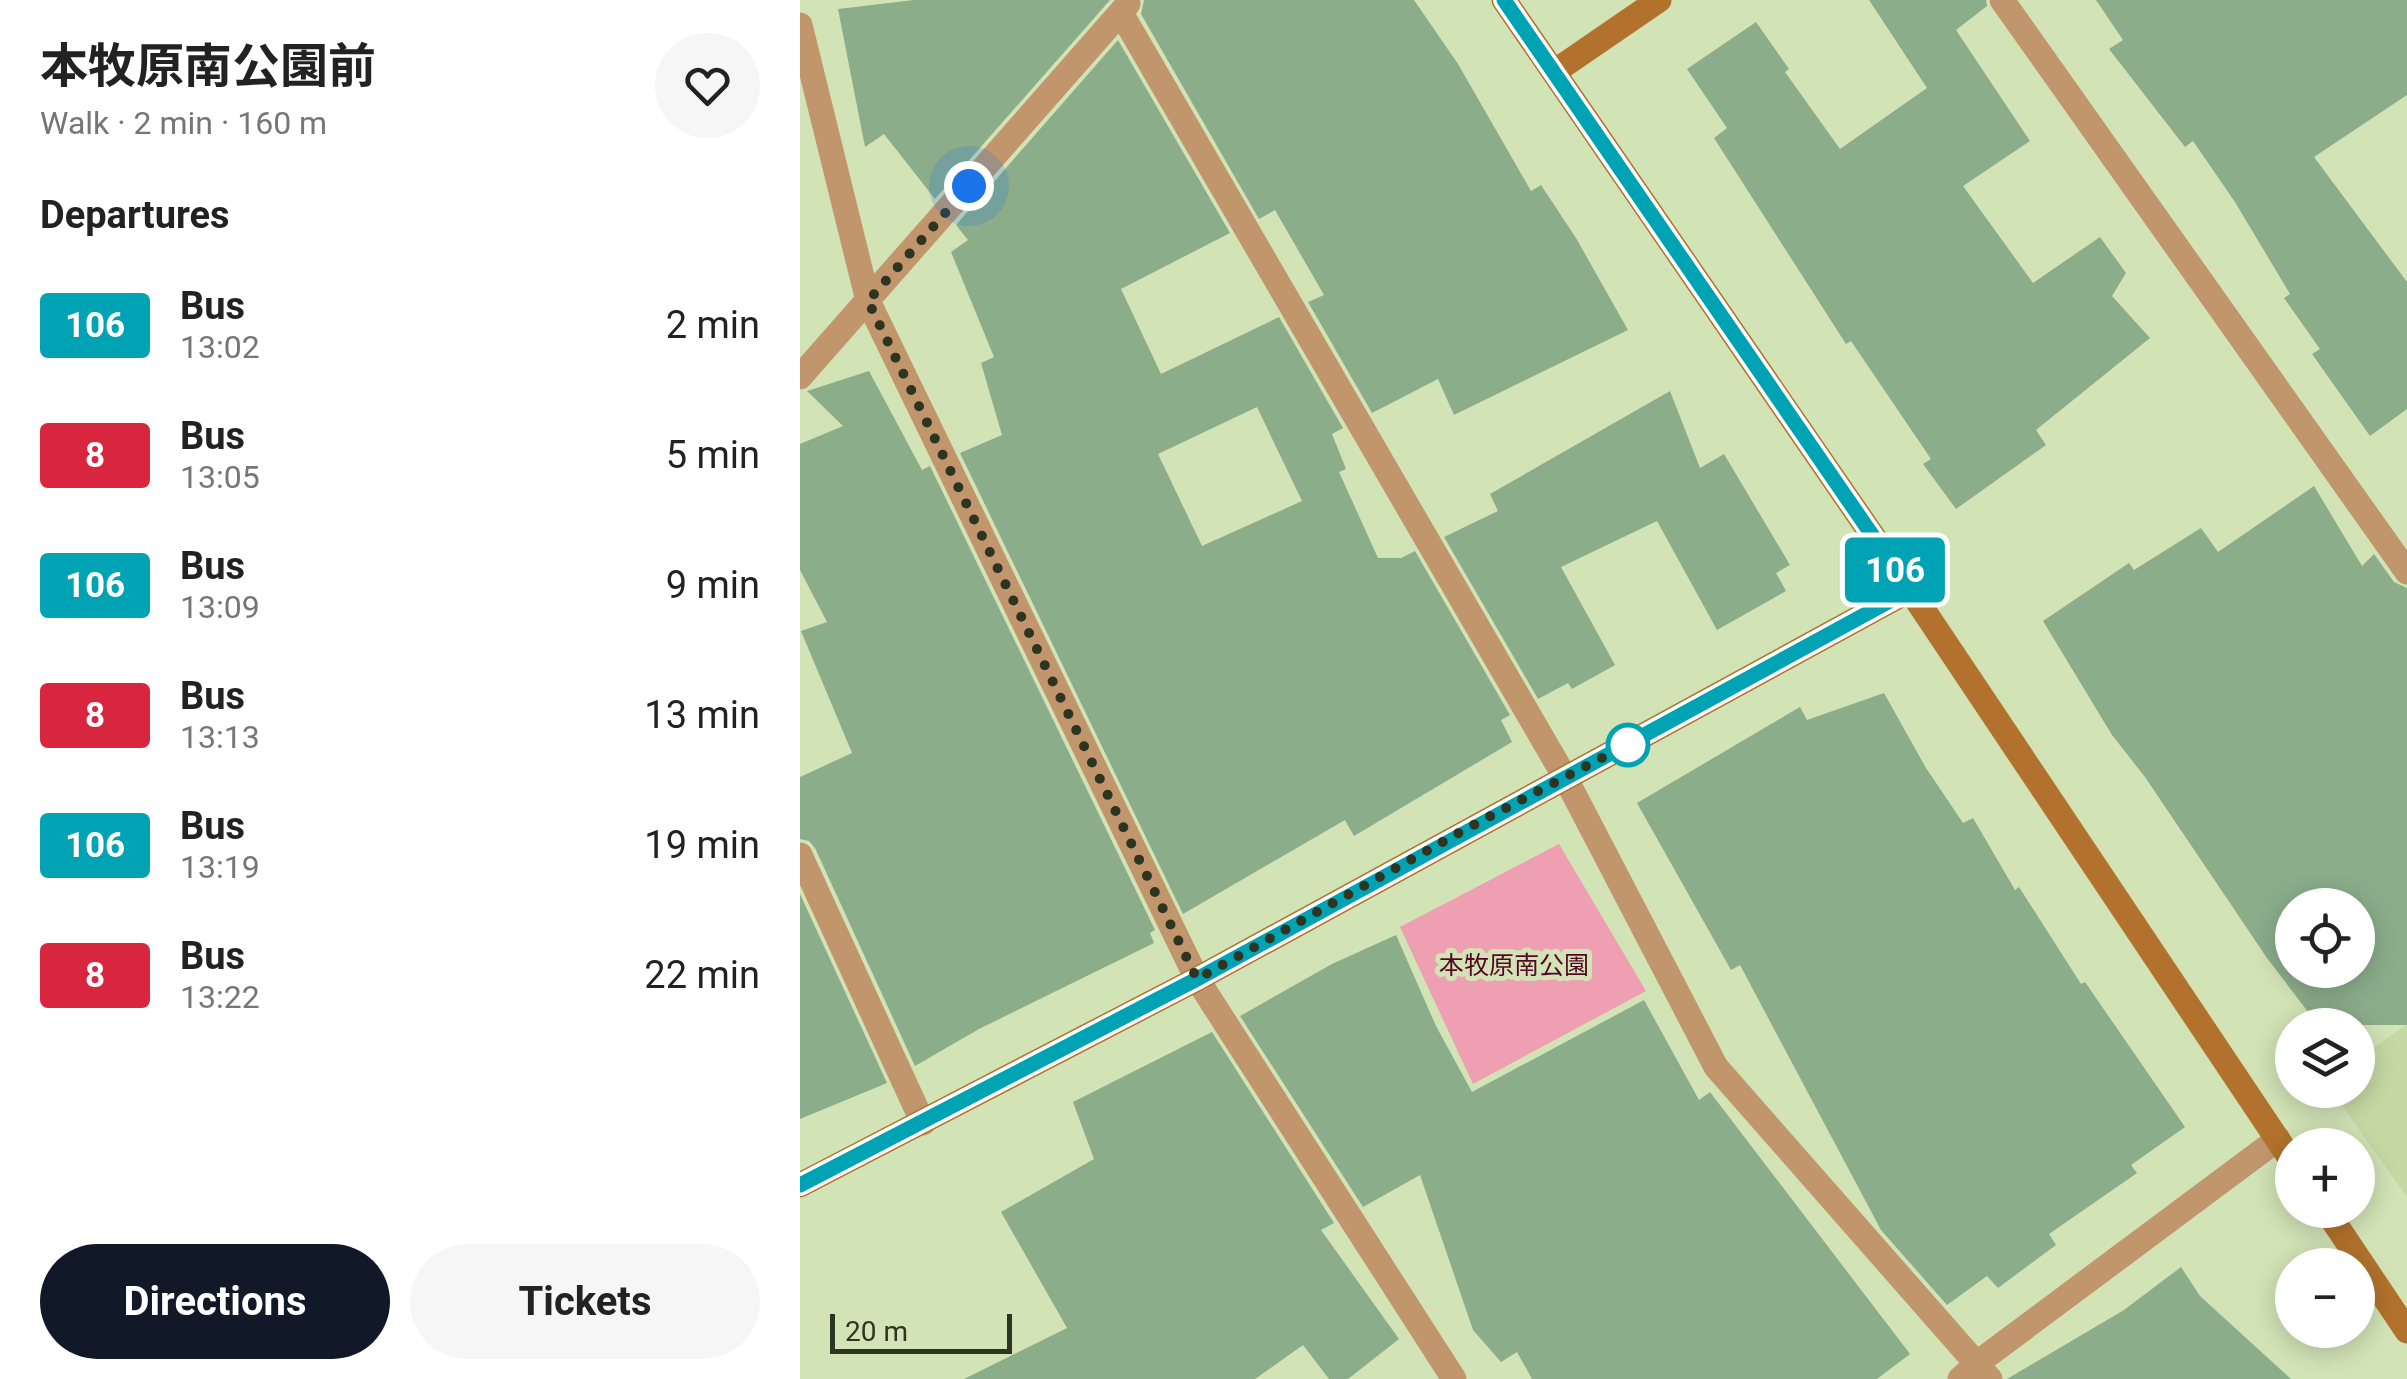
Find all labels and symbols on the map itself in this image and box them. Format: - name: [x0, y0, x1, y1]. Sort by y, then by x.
- your location: [944, 161, 994, 211]
- line badge: 106: [1838, 538, 1952, 602]
- unlabelled marker: [1607, 724, 1649, 766]
- park label: 本牧原南公園: [1439, 951, 1589, 980]
- scale bar: [830, 1309, 1012, 1354]

